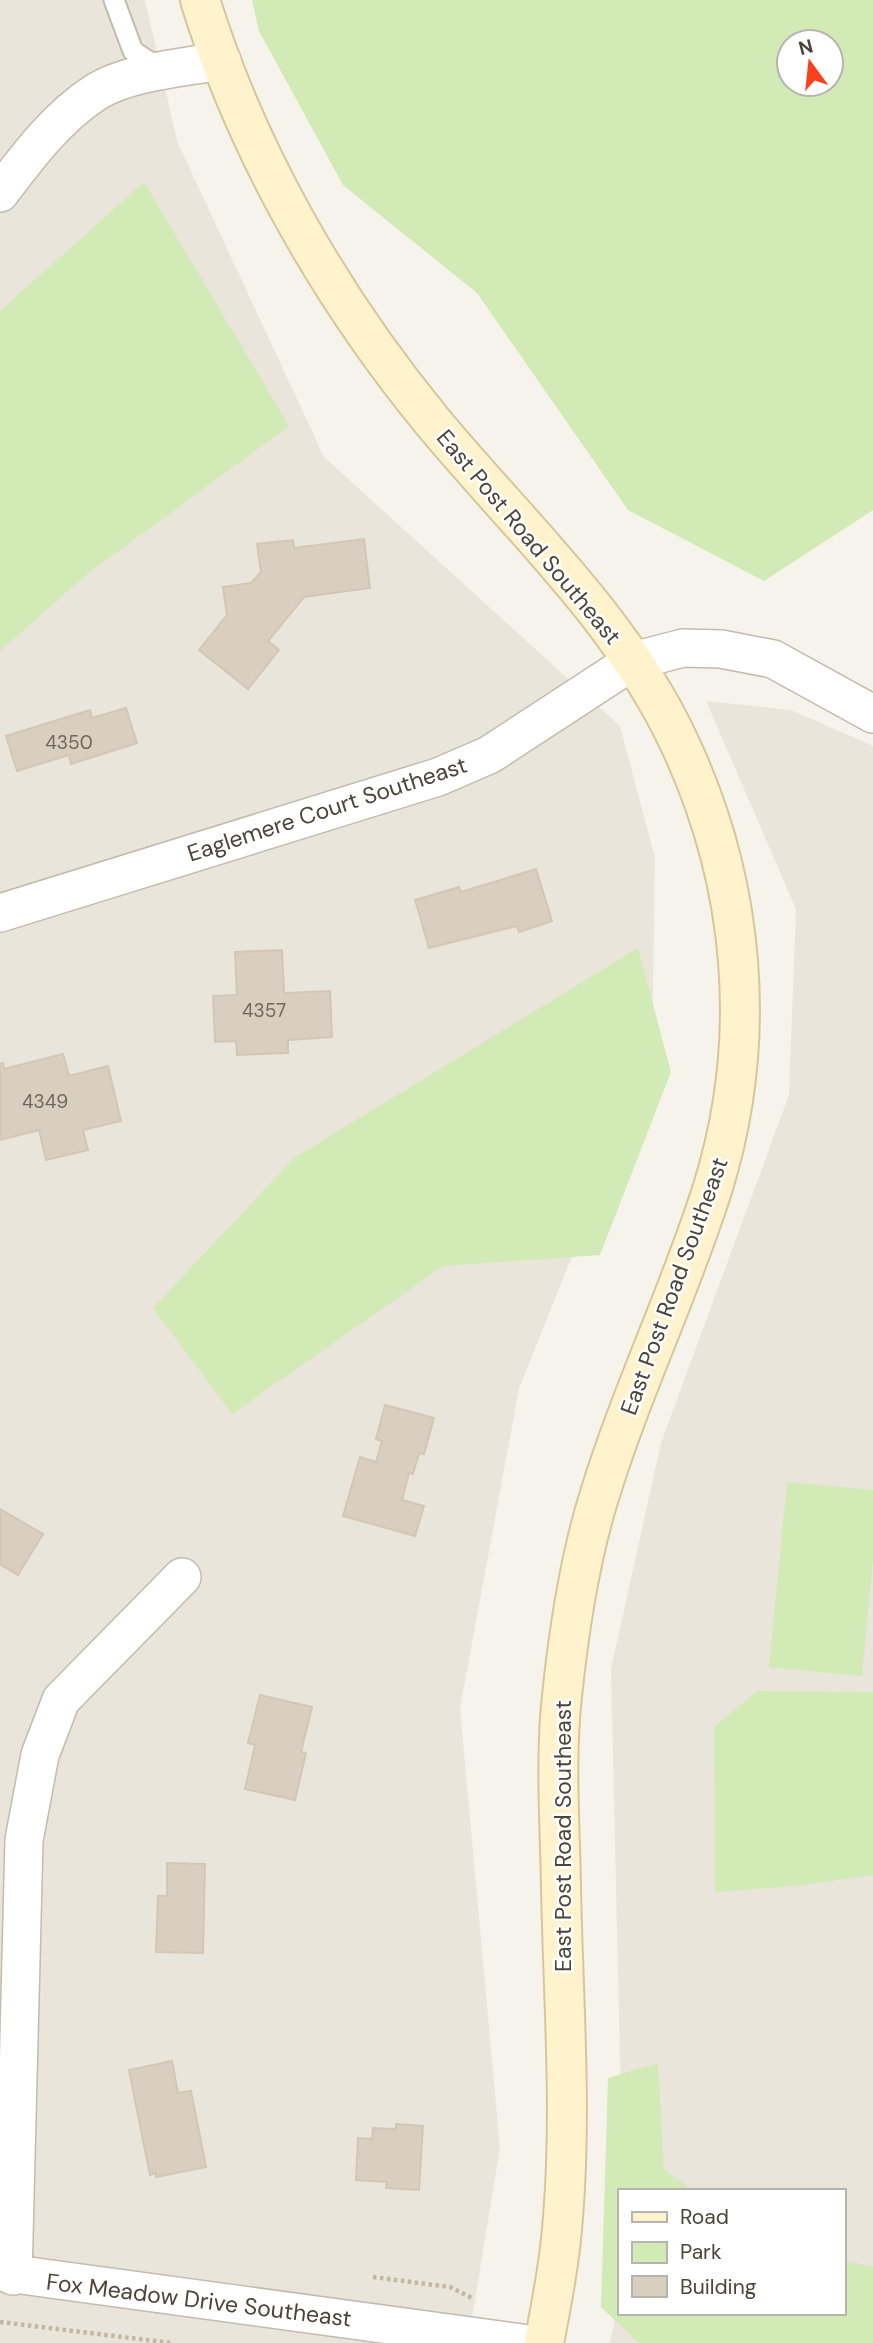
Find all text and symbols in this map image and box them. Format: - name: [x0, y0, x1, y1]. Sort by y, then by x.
- north arrow: [775, 28, 845, 98]
- text: N: [796, 33, 816, 61]
- street label: East Post Road Southeast: [430, 423, 628, 651]
- house number: 4350: [45, 730, 93, 755]
- street label: Eaglemere Court Southeast: [183, 750, 471, 868]
- house number: 4357: [242, 998, 286, 1023]
- house number: 4349: [22, 1089, 68, 1114]
- street label: East Post Road Southeast: [613, 1153, 735, 1419]
- street label: East Post Road Southeast: [548, 1700, 578, 1972]
- legend: [618, 2189, 845, 2315]
- text: Road: [680, 2203, 729, 2231]
- text: Park: [680, 2238, 722, 2266]
- street label: Fox Meadow Drive Southeast: [45, 2266, 353, 2334]
- text: Building: [680, 2273, 757, 2301]

